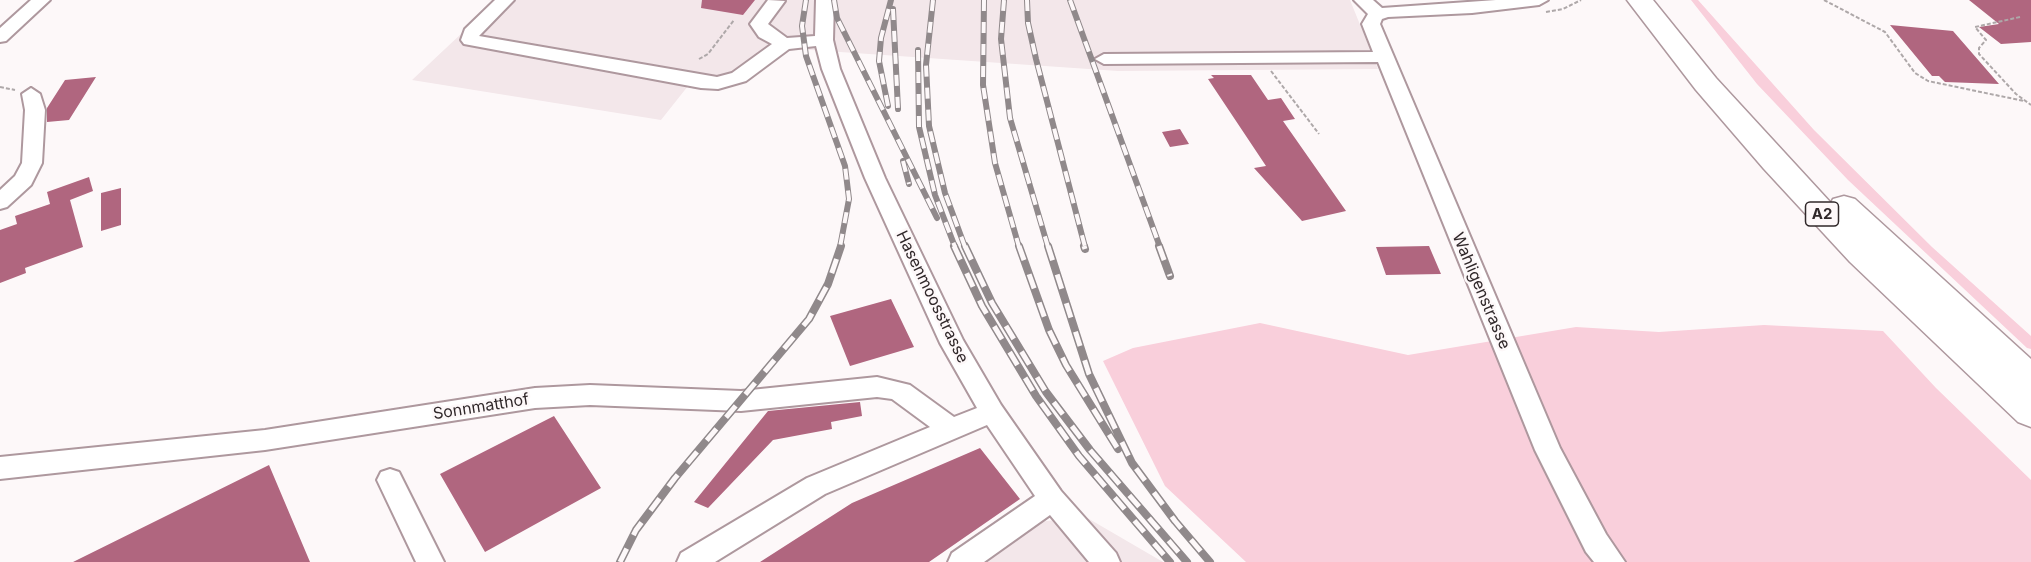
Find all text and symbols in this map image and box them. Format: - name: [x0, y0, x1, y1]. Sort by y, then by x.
- road number: A2: [1806, 202, 1838, 226]
- street label: Hasenmoosstrasse: [892, 228, 972, 366]
- street label: Wahligenstrasse: [1448, 230, 1514, 352]
- street label: Sonnmatthof: [432, 390, 530, 424]

